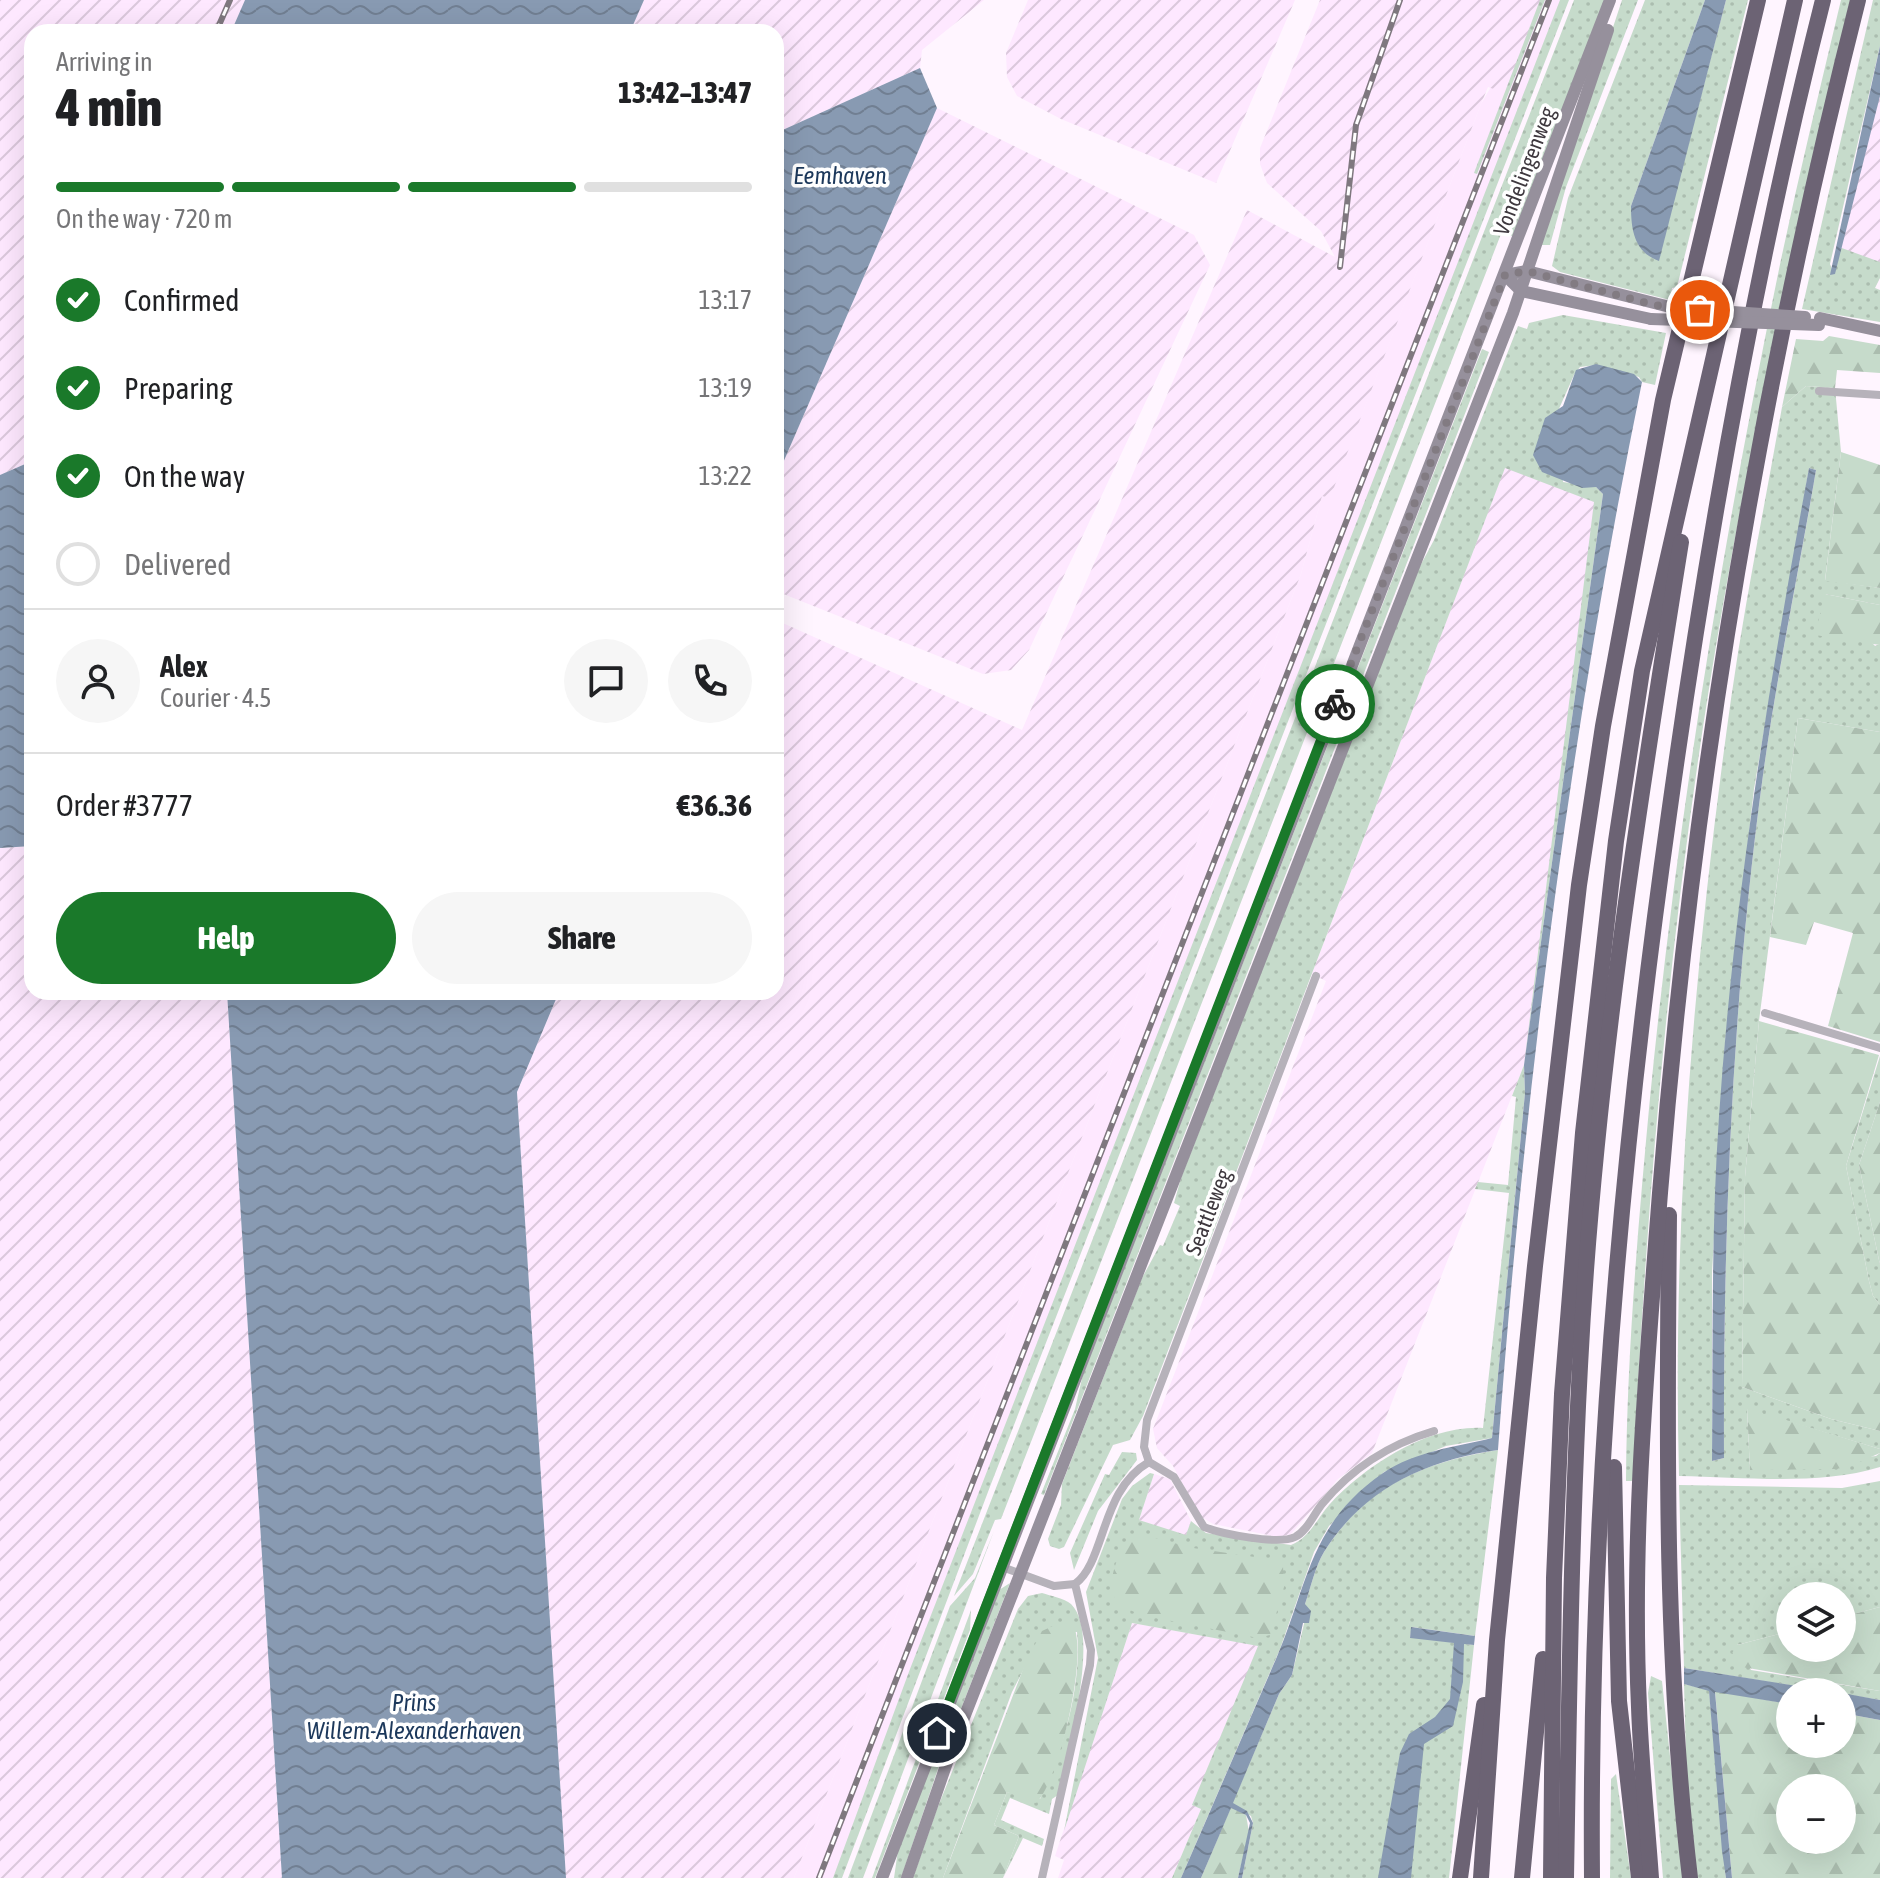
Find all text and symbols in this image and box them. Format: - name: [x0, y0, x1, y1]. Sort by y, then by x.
- text: Arriving in: [56, 47, 153, 77]
- text: 13:42–13:47: [618, 75, 752, 109]
- text: 4 min: [56, 77, 162, 137]
- street label: Vondelingenweg: [1488, 103, 1561, 239]
- water label: Eemhaven: [793, 162, 887, 189]
- text: On the way · 720 m: [56, 204, 233, 234]
- pin: [1666, 276, 1734, 344]
- icon: check: [56, 278, 100, 322]
- text: Confirmed: [124, 283, 239, 317]
- text: 13:17: [698, 285, 752, 315]
- icon: bag: [1678, 288, 1722, 332]
- icon: check: [56, 366, 100, 410]
- text: Preparing: [124, 371, 233, 405]
- text: 13:19: [698, 373, 752, 403]
- icon: check: [56, 454, 100, 498]
- text: On the way: [124, 459, 245, 493]
- text: 13:22: [698, 461, 752, 491]
- text: Delivered: [124, 547, 232, 581]
- button: person: [56, 639, 140, 723]
- button: chat: [564, 639, 648, 723]
- button: phone: [668, 639, 752, 723]
- text: Alex: [160, 649, 208, 683]
- courier: [1295, 664, 1375, 744]
- icon: bike: [1313, 682, 1357, 726]
- text: Courier · 4.5: [160, 683, 271, 713]
- text: Order #3777: [56, 788, 193, 822]
- text: €36.36: [677, 788, 752, 822]
- button: Help: [56, 892, 396, 984]
- button: Share: [412, 892, 752, 984]
- street label: Seattleweg: [1180, 1165, 1236, 1259]
- map controls: [1776, 1582, 1856, 1854]
- button: layers: [1776, 1582, 1856, 1662]
- button: +: [1776, 1678, 1856, 1758]
- water label: Prins Willem-Alexanderhaven: [307, 1689, 522, 1744]
- pin: [903, 1699, 971, 1767]
- icon: home: [915, 1711, 959, 1755]
- button: −: [1776, 1774, 1856, 1854]

